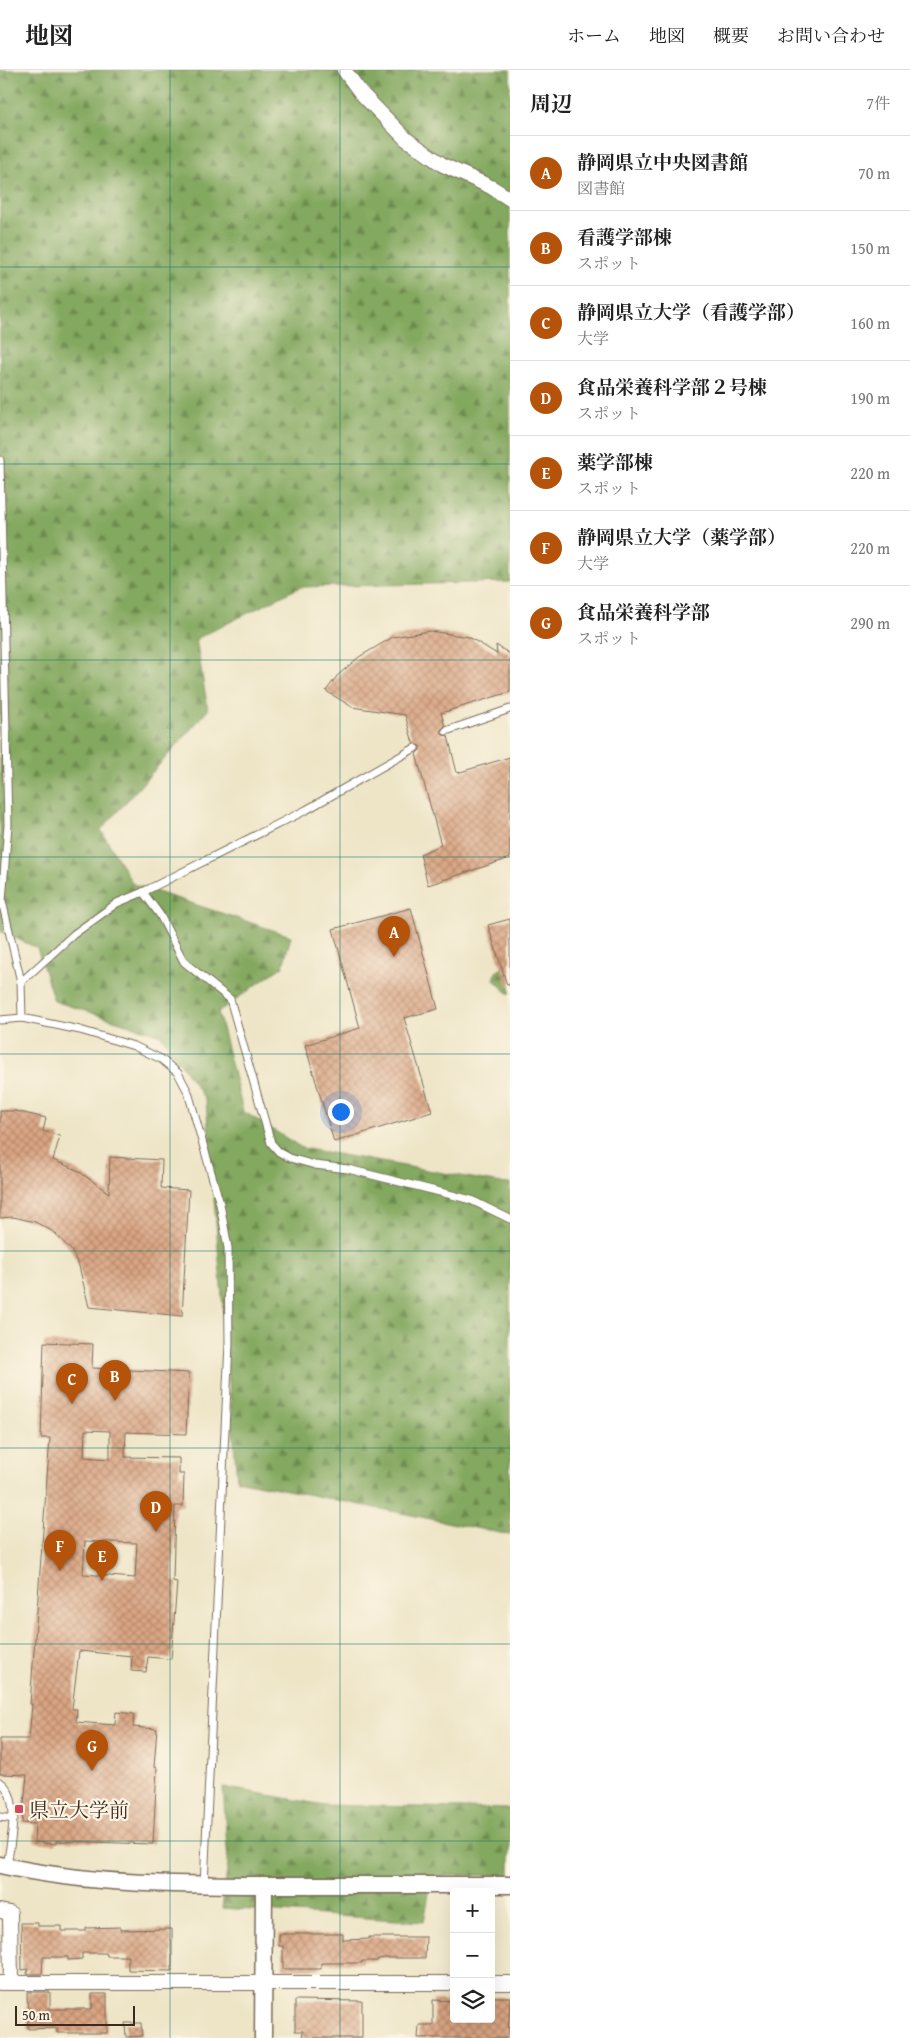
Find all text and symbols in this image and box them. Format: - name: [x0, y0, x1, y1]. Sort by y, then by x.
- text: 地図: [25, 18, 73, 53]
- text: ホーム: [567, 22, 621, 49]
- text: 地図: [649, 22, 685, 49]
- text: 概要: [713, 22, 749, 49]
- text: お問い合わせ: [777, 22, 885, 49]
- text: 周辺: [530, 88, 572, 119]
- text: 7件: [866, 91, 890, 115]
- text: 静岡県立中央図書館: [577, 148, 748, 176]
- text: A: [541, 161, 551, 185]
- text: 70 m: [858, 161, 890, 185]
- text: 図書館: [577, 176, 625, 200]
- text: 看護学部棟: [577, 223, 672, 251]
- text: B: [541, 236, 551, 260]
- text: 150 m: [850, 236, 890, 260]
- text: スポット: [577, 251, 641, 275]
- text: 静岡県立大学（看護学部）: [577, 298, 805, 326]
- text: C: [541, 311, 551, 335]
- text: 160 m: [850, 311, 890, 335]
- text: 大学: [577, 326, 609, 350]
- text: 食品栄養科学部２号棟: [577, 373, 767, 401]
- text: D: [541, 386, 551, 410]
- text: 190 m: [850, 386, 890, 410]
- text: スポット: [577, 401, 641, 425]
- text: 薬学部棟: [577, 448, 653, 476]
- text: E: [542, 461, 550, 485]
- text: 220 m: [850, 461, 890, 485]
- text: スポット: [577, 476, 641, 500]
- text: 静岡県立大学（薬学部）: [577, 523, 786, 551]
- text: F: [542, 536, 550, 560]
- text: 220 m: [850, 536, 890, 560]
- text: 大学: [577, 551, 609, 575]
- text: 食品栄養科学部: [577, 598, 710, 626]
- text: G: [541, 611, 551, 635]
- text: 290 m: [850, 611, 890, 635]
- text: スポット: [577, 626, 641, 650]
- pin: A: [378, 916, 410, 957]
- your location: [328, 1099, 354, 1125]
- pin: B: [99, 1360, 131, 1401]
- pin: C: [56, 1363, 88, 1404]
- pin: D: [140, 1491, 172, 1532]
- pin: F: [44, 1530, 76, 1571]
- pin: E: [86, 1540, 118, 1581]
- pin: G: [76, 1730, 108, 1771]
- place label: 県立大学前: [29, 1795, 129, 1824]
- marker: 県立大学前: [13, 1803, 25, 1815]
- map controls: [450, 1888, 495, 2023]
- button: +: [450, 1888, 495, 1933]
- button: −: [450, 1933, 495, 1978]
- button: layers: [450, 1978, 495, 2023]
- scale bar: [15, 2003, 135, 2026]
- text: 50 m: [22, 2005, 50, 2025]

